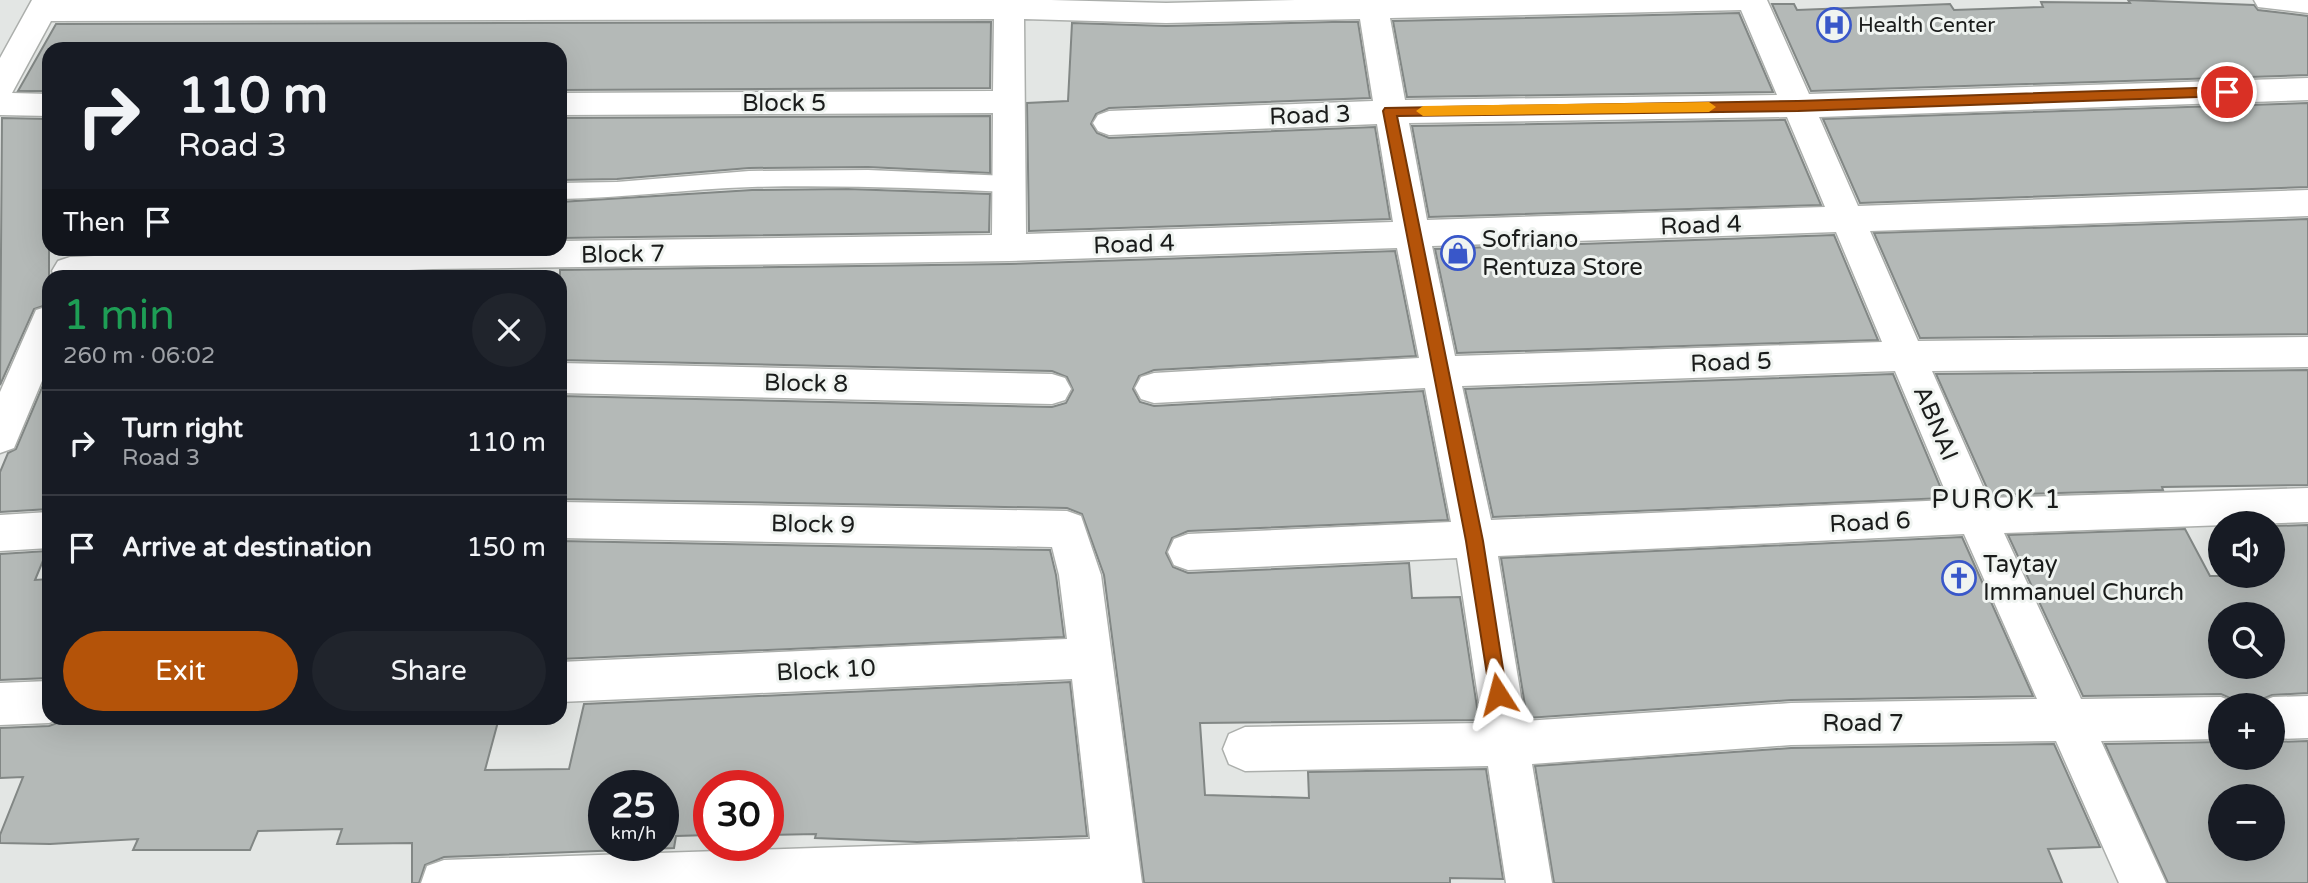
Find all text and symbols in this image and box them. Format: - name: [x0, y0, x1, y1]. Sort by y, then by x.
- hospital icon: Health Center: [1815, 6, 1853, 44]
- place label: Health Center: [1858, 13, 1995, 38]
- pin: [2197, 62, 2257, 122]
- text: 110 m: [178, 67, 328, 126]
- icon: right: [63, 70, 154, 161]
- icon: arrive: [2208, 73, 2246, 111]
- street label: Block 5: [742, 89, 826, 118]
- street label: Road 3: [1269, 100, 1351, 131]
- text: Road 3: [178, 127, 287, 165]
- icon: arrive: [139, 203, 177, 241]
- text: Then: [63, 207, 125, 238]
- street label: Road 4: [1660, 210, 1742, 241]
- place label: Sofriano Rentuza Store: [1482, 225, 1643, 282]
- street label: Road 4: [1093, 229, 1175, 260]
- shop icon: Sofriano Rentuza Store: [1439, 234, 1477, 272]
- street label: Block 7: [581, 239, 665, 270]
- text: 1 min: [63, 290, 175, 341]
- button: close: [472, 293, 546, 367]
- text: 260 m · 06:02: [63, 342, 215, 370]
- street label: Road 5: [1690, 347, 1772, 378]
- street label: Block 8: [764, 368, 848, 399]
- street label: ABNAI: [1907, 381, 1964, 465]
- text: Turn right: [122, 413, 243, 444]
- icon: right: [63, 424, 101, 462]
- text: 110 m: [466, 427, 546, 458]
- text: Road 3: [122, 444, 200, 472]
- district label: PUROK 1: [1931, 484, 2063, 515]
- street label: Road 6: [1829, 506, 1912, 539]
- street label: Block 9: [771, 509, 855, 540]
- map controls: [2208, 511, 2285, 861]
- button: sound: [2208, 511, 2285, 588]
- icon: arrive: [63, 529, 101, 567]
- text: Arrive at destination: [122, 532, 372, 563]
- text: 150 m: [466, 532, 546, 563]
- place label: Taytay Immanuel Church: [1983, 550, 2184, 607]
- church icon: Taytay Immanuel Church: [1940, 559, 1978, 597]
- button: search: [2208, 602, 2285, 679]
- button: Exit: [63, 631, 298, 711]
- button: Share: [312, 631, 546, 711]
- street label: Block 10: [776, 653, 876, 688]
- position arrow: [1461, 657, 1535, 731]
- button: +: [2208, 693, 2285, 770]
- street label: Road 7: [1822, 709, 1904, 738]
- speed limit sign: 30: [693, 770, 784, 861]
- button: −: [2208, 784, 2285, 861]
- text: 25: [612, 785, 655, 827]
- text: km/h: [611, 822, 656, 844]

